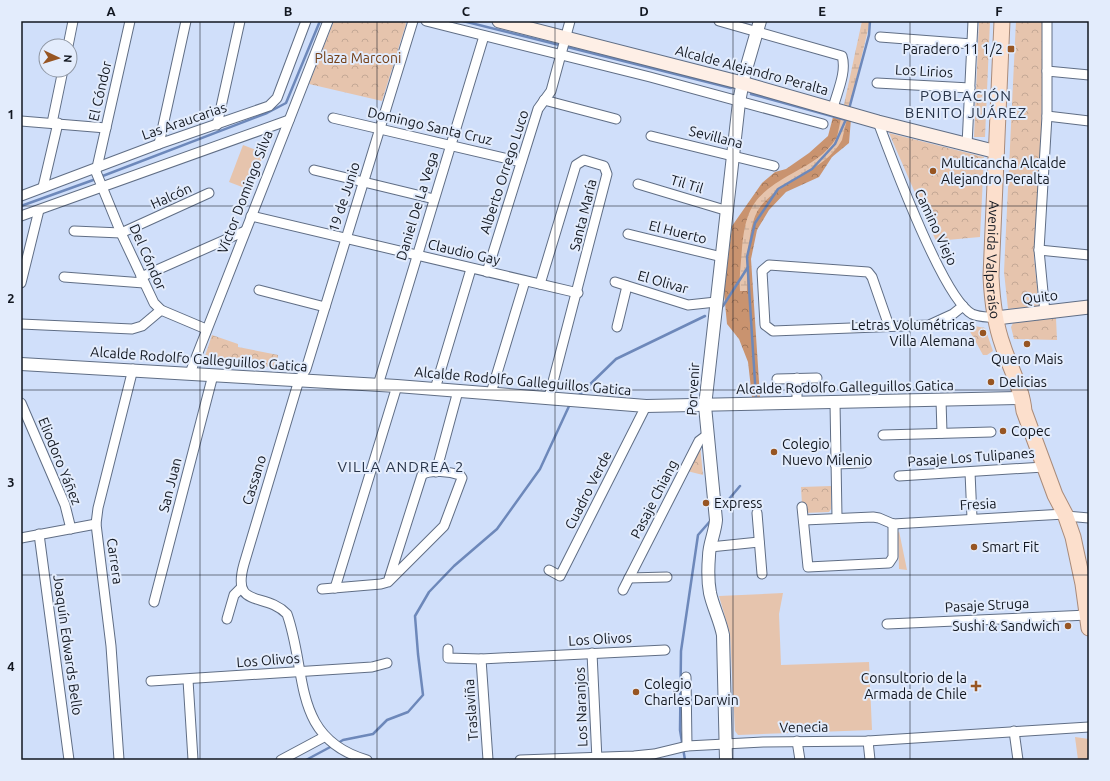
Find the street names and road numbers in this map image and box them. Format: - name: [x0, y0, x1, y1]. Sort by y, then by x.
- street label: Alcalde Alejandro Peralta: [674, 42, 830, 98]
- street label: El Cóndor: [85, 59, 115, 123]
- street label: Los Lirios: [895, 61, 953, 81]
- street label: Las Araucarias: [139, 99, 229, 143]
- street label: Domingo Santa Cruz: [366, 104, 494, 148]
- street label: Alberto Orrego Luco: [476, 108, 532, 236]
- street label: Sevillana: [687, 123, 745, 151]
- street label: Víctor Domingo Silva: [214, 128, 276, 256]
- street label: Daniel De La Vega: [393, 150, 441, 262]
- street label: 19 de Junio: [325, 160, 363, 234]
- street label: Til Til: [669, 171, 706, 197]
- street label: Santa María: [566, 177, 600, 253]
- street label: Halcón: [148, 180, 194, 212]
- street label: Camino Viejo: [911, 186, 961, 268]
- street label: Avenida Valparaíso: [983, 200, 1004, 320]
- street label: El Huerto: [647, 217, 709, 247]
- street label: Del Cóndor: [126, 221, 170, 293]
- street label: Claudio Gay: [426, 236, 502, 268]
- street label: El Olivar: [636, 267, 691, 297]
- street label: Quito: [1021, 287, 1059, 307]
- street label: Alcalde Rodolfo Galleguillos Gatica: [90, 343, 308, 375]
- street label: Porvenir: [684, 361, 702, 416]
- street label: Alcalde Rodolfo Galleguillos Gatica: [414, 364, 632, 398]
- street label: Alcalde Rodolfo Galleguillos Gatica: [736, 377, 954, 397]
- street label: Eliodoro Yáñez: [35, 415, 85, 507]
- street label: Pasaje Los Tulipanes: [907, 445, 1035, 469]
- street label: Cuadro Verde: [561, 448, 615, 532]
- street label: Cassano: [239, 453, 269, 507]
- street label: San Juan: [155, 456, 185, 514]
- street label: Pasaje Chiang: [627, 457, 681, 541]
- street label: Fresia: [959, 495, 997, 513]
- street label: Carrera: [104, 537, 126, 585]
- street label: Joaquín Edwards Bello: [50, 574, 86, 716]
- street label: Pasaje Struga: [944, 595, 1030, 615]
- street label: Los Olivos: [568, 629, 632, 649]
- street label: Los Olivos: [236, 650, 300, 670]
- street label: Los Naranjos: [572, 667, 590, 747]
- street label: Traslaviña: [461, 678, 481, 742]
- street label: Venecia: [779, 719, 829, 735]

